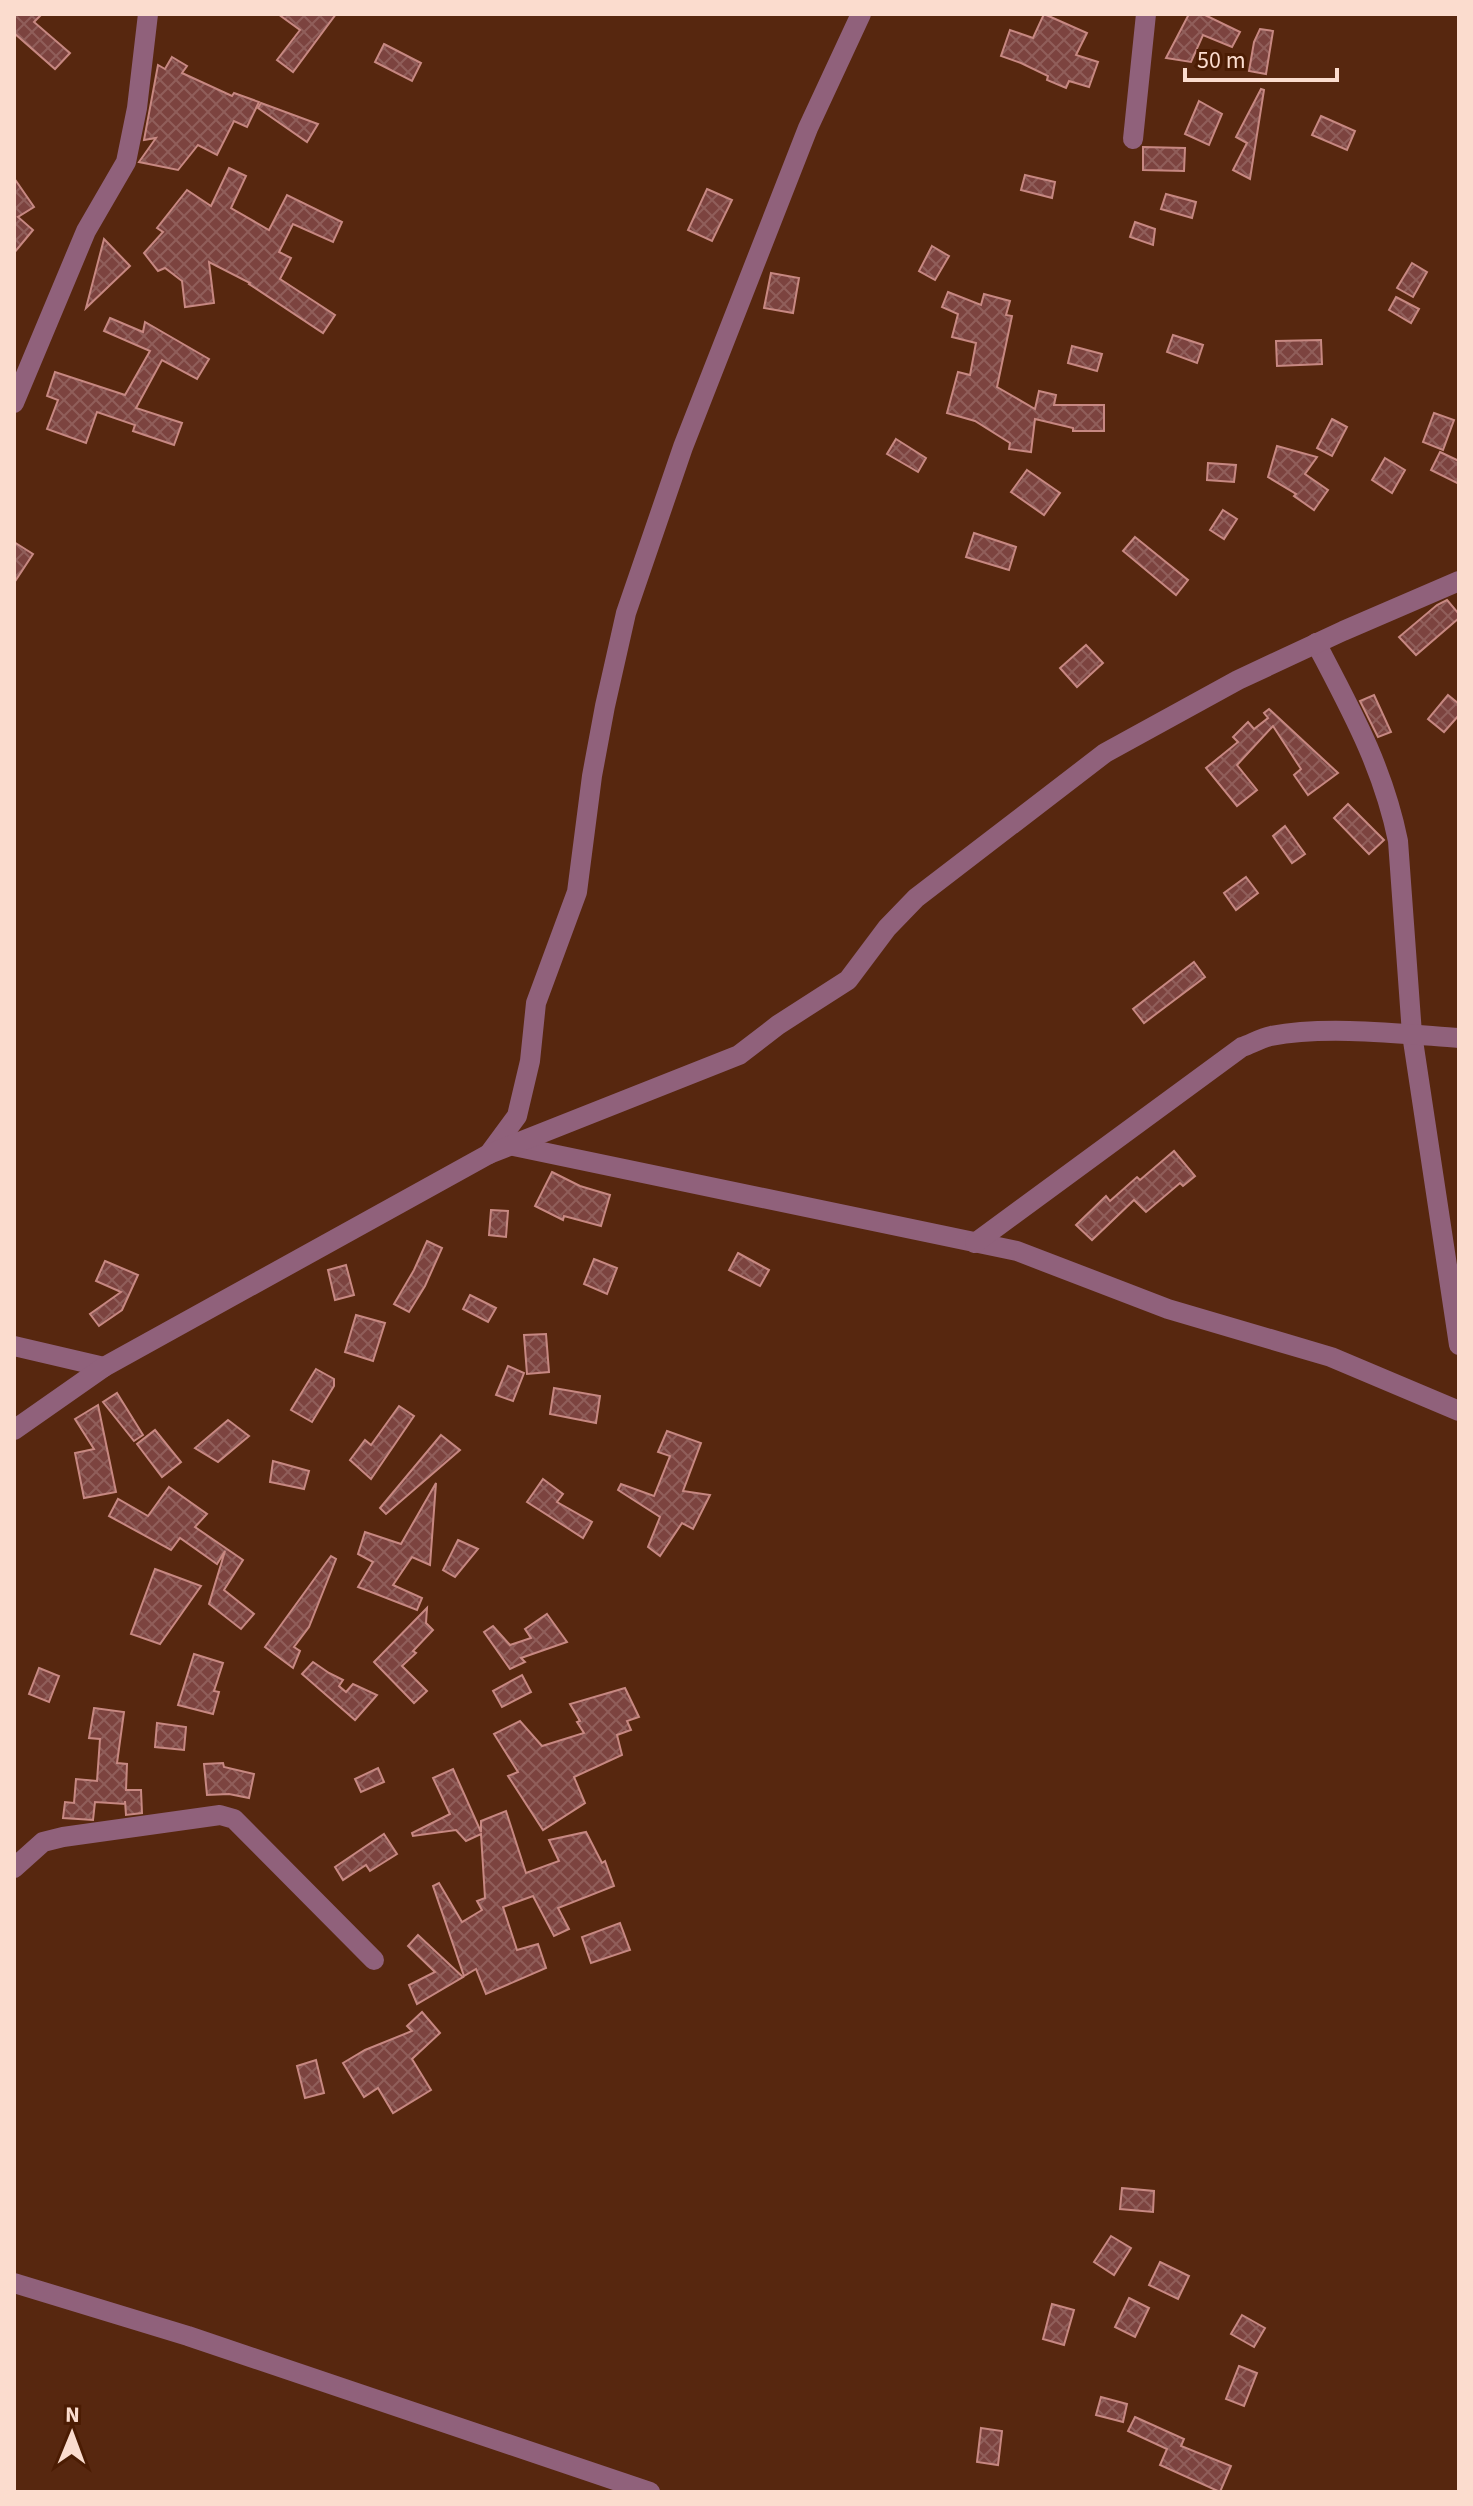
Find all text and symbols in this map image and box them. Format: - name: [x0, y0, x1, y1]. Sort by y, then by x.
- scale bar: [1185, 32, 1337, 82]
- text: 50 m: [1197, 43, 1246, 78]
- north arrow: [32, 2394, 112, 2474]
- text: N: [65, 2399, 80, 2431]

